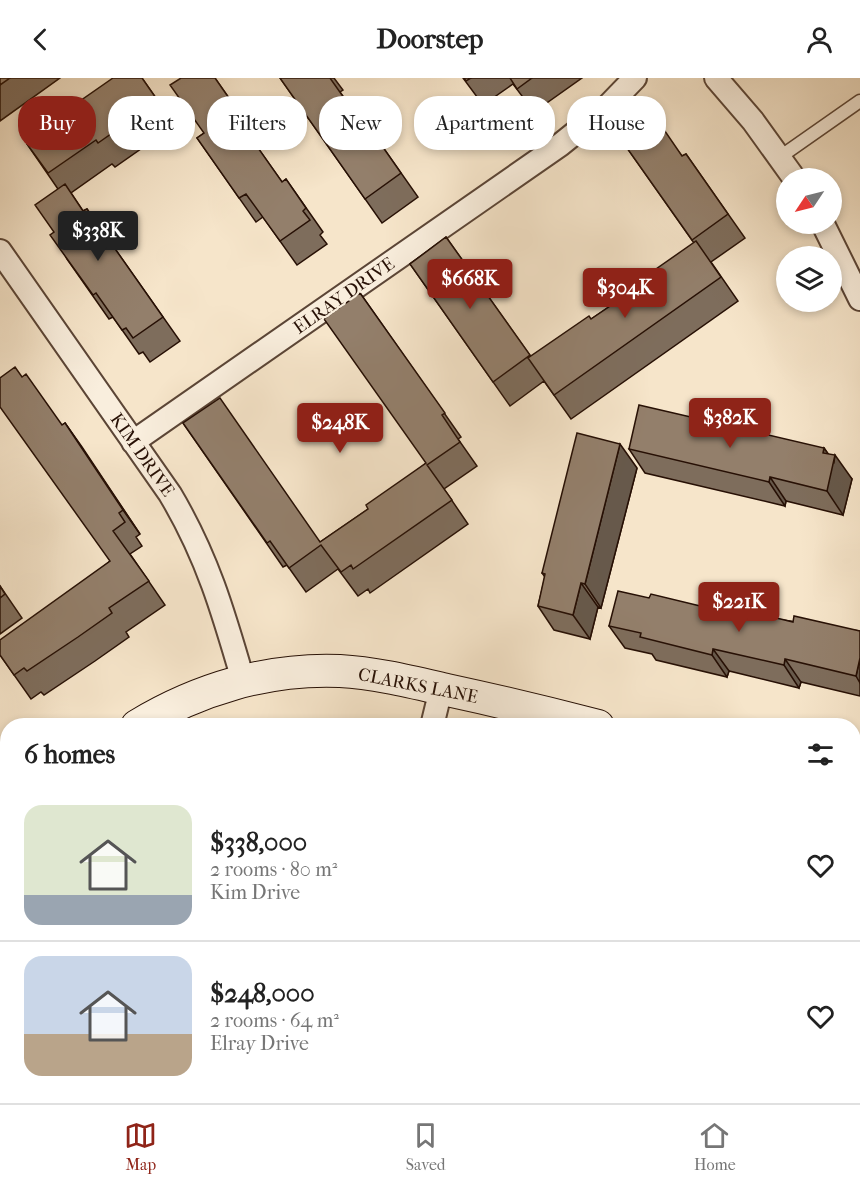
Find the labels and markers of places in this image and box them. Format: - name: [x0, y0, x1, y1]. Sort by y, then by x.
- pin: $338K: [56, 211, 140, 262]
- pin: $668K: [428, 259, 512, 310]
- pin: $304K: [583, 268, 667, 319]
- pin: $382K: [688, 398, 772, 449]
- pin: $248K: [298, 403, 382, 454]
- pin: $221K: [697, 582, 781, 633]

